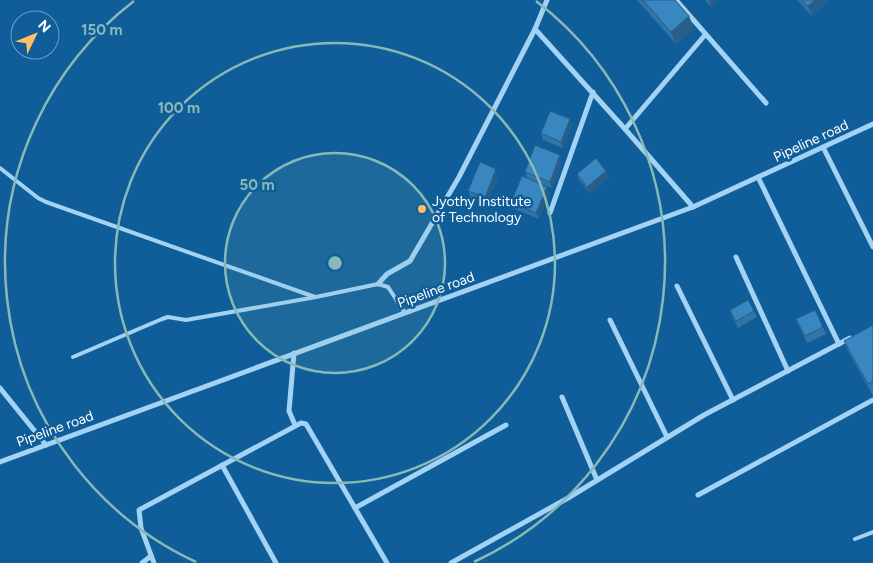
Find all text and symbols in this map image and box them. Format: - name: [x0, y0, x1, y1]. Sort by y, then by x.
- north arrow: [10, 10, 60, 60]
- text: N: [34, 17, 54, 36]
- text: 150 m: [81, 21, 123, 39]
- text: 100 m: [158, 99, 200, 117]
- street label: Pipeline road: [771, 116, 851, 166]
- text: 50 m: [239, 176, 275, 194]
- place label: Jyothy Institute of Technology: [432, 193, 531, 226]
- marker: Jyothy Institute of Technology: [416, 203, 428, 215]
- centre of rings: [326, 254, 344, 272]
- street label: Pipeline road: [395, 268, 477, 312]
- street label: Pipeline road: [14, 407, 96, 451]

